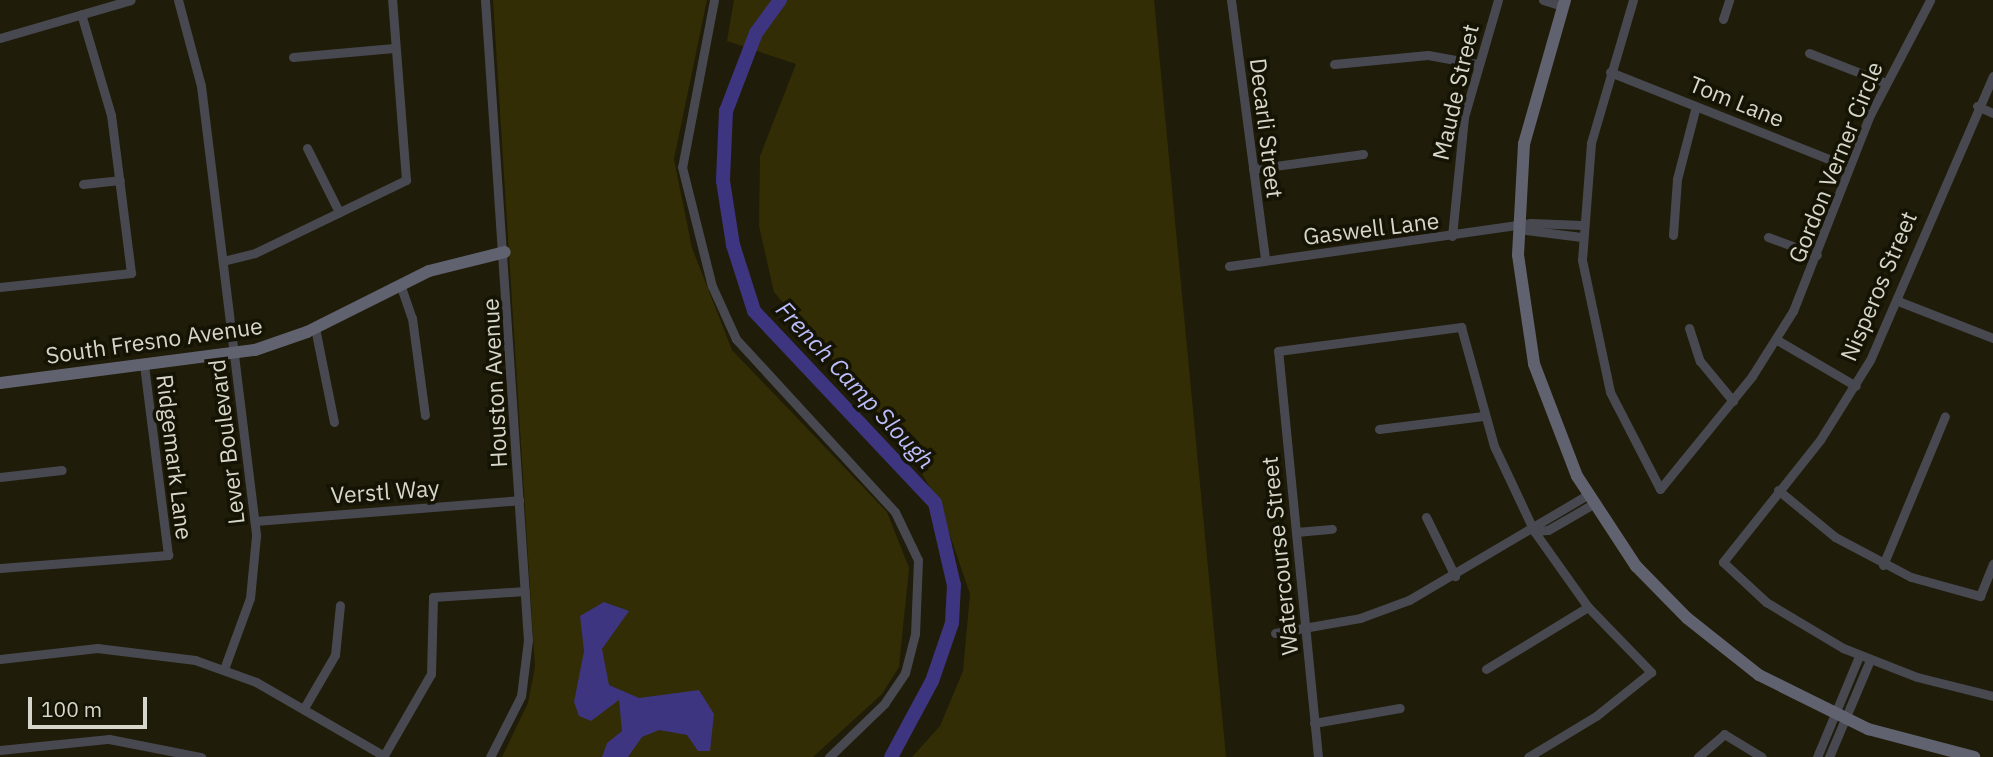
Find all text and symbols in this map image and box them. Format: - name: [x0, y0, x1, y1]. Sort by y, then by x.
- street label: Maude Street: [1426, 21, 1484, 163]
- street label: Decarli Street: [1245, 56, 1289, 200]
- street label: Gordon Verner Circle: [1782, 57, 1888, 267]
- street label: Tom Lane: [1686, 70, 1788, 132]
- street label: Gaswell Lane: [1301, 206, 1441, 250]
- street label: Nisperos Street: [1834, 207, 1922, 365]
- water label: French Camp Slough: [770, 295, 940, 475]
- street label: Houston Avenue: [476, 298, 512, 468]
- street label: South Fresno Avenue: [44, 311, 264, 369]
- street label: Lever Boulevard: [202, 358, 250, 526]
- street label: Ridgemark Lane: [151, 373, 199, 541]
- street label: Watercourse Street: [1255, 455, 1303, 657]
- street label: Verstl Way: [330, 473, 440, 509]
- scale bar: [32, 684, 150, 728]
- text: 100 m: [41, 695, 102, 723]

